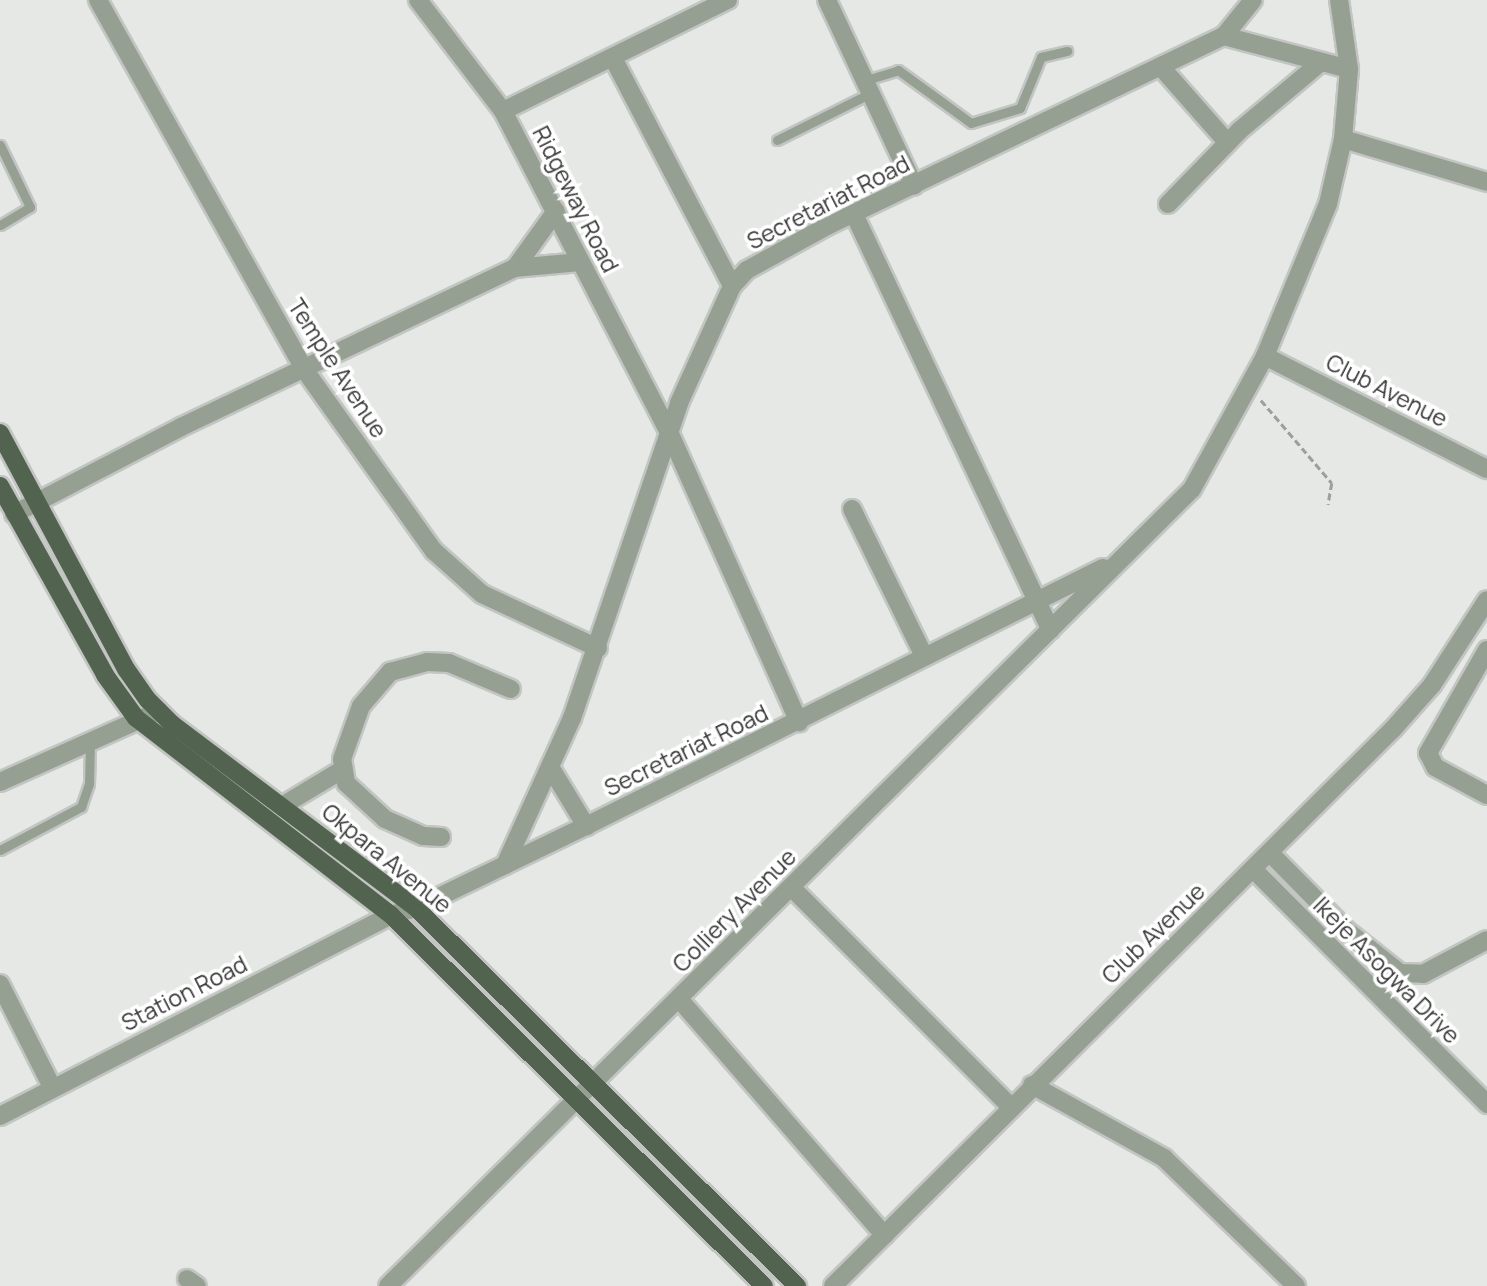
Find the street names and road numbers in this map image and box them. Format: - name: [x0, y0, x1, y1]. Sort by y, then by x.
- street label: Ridgeway Road: [527, 121, 625, 277]
- street label: Secretariat Road: [742, 149, 914, 255]
- street label: Temple Avenue: [283, 293, 393, 443]
- street label: Club Avenue: [1322, 348, 1452, 432]
- street label: Secretariat Road: [600, 698, 772, 802]
- street label: Okpara Avenue: [317, 797, 457, 919]
- street label: Colliery Avenue: [667, 843, 801, 977]
- street label: Club Avenue: [1096, 877, 1210, 989]
- street label: Ikeje Asogwa Drive: [1308, 891, 1466, 1049]
- street label: Station Road: [117, 950, 251, 1036]

